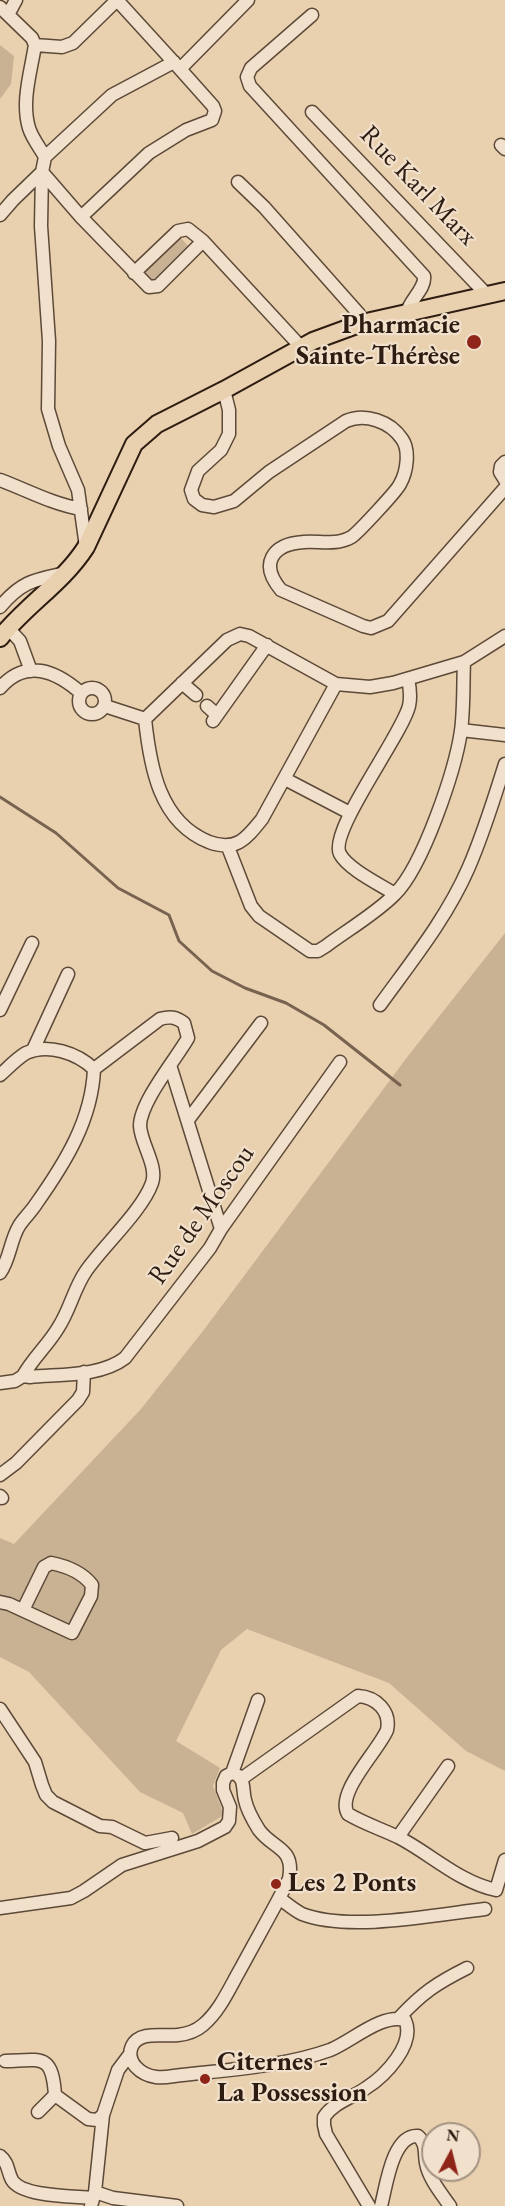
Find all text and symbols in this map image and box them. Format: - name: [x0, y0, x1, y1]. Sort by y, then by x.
- street label: Rue Karl Marx: [353, 119, 483, 253]
- place label: Pharmacie Sainte-Thérèse: [296, 310, 460, 373]
- marker: Pharmacie Sainte-Thérèse: [465, 333, 483, 351]
- street label: Rue de Moscou: [142, 1139, 262, 1291]
- place label: Les 2 Ponts: [288, 1868, 416, 1900]
- marker: Les 2 Ponts: [269, 1877, 283, 1891]
- place label: Citernes - La Possession: [217, 2047, 367, 2110]
- marker: Citernes - La Possession: [198, 2072, 212, 2086]
- north arrow: [421, 2122, 481, 2182]
- text: N: [445, 2124, 461, 2147]

